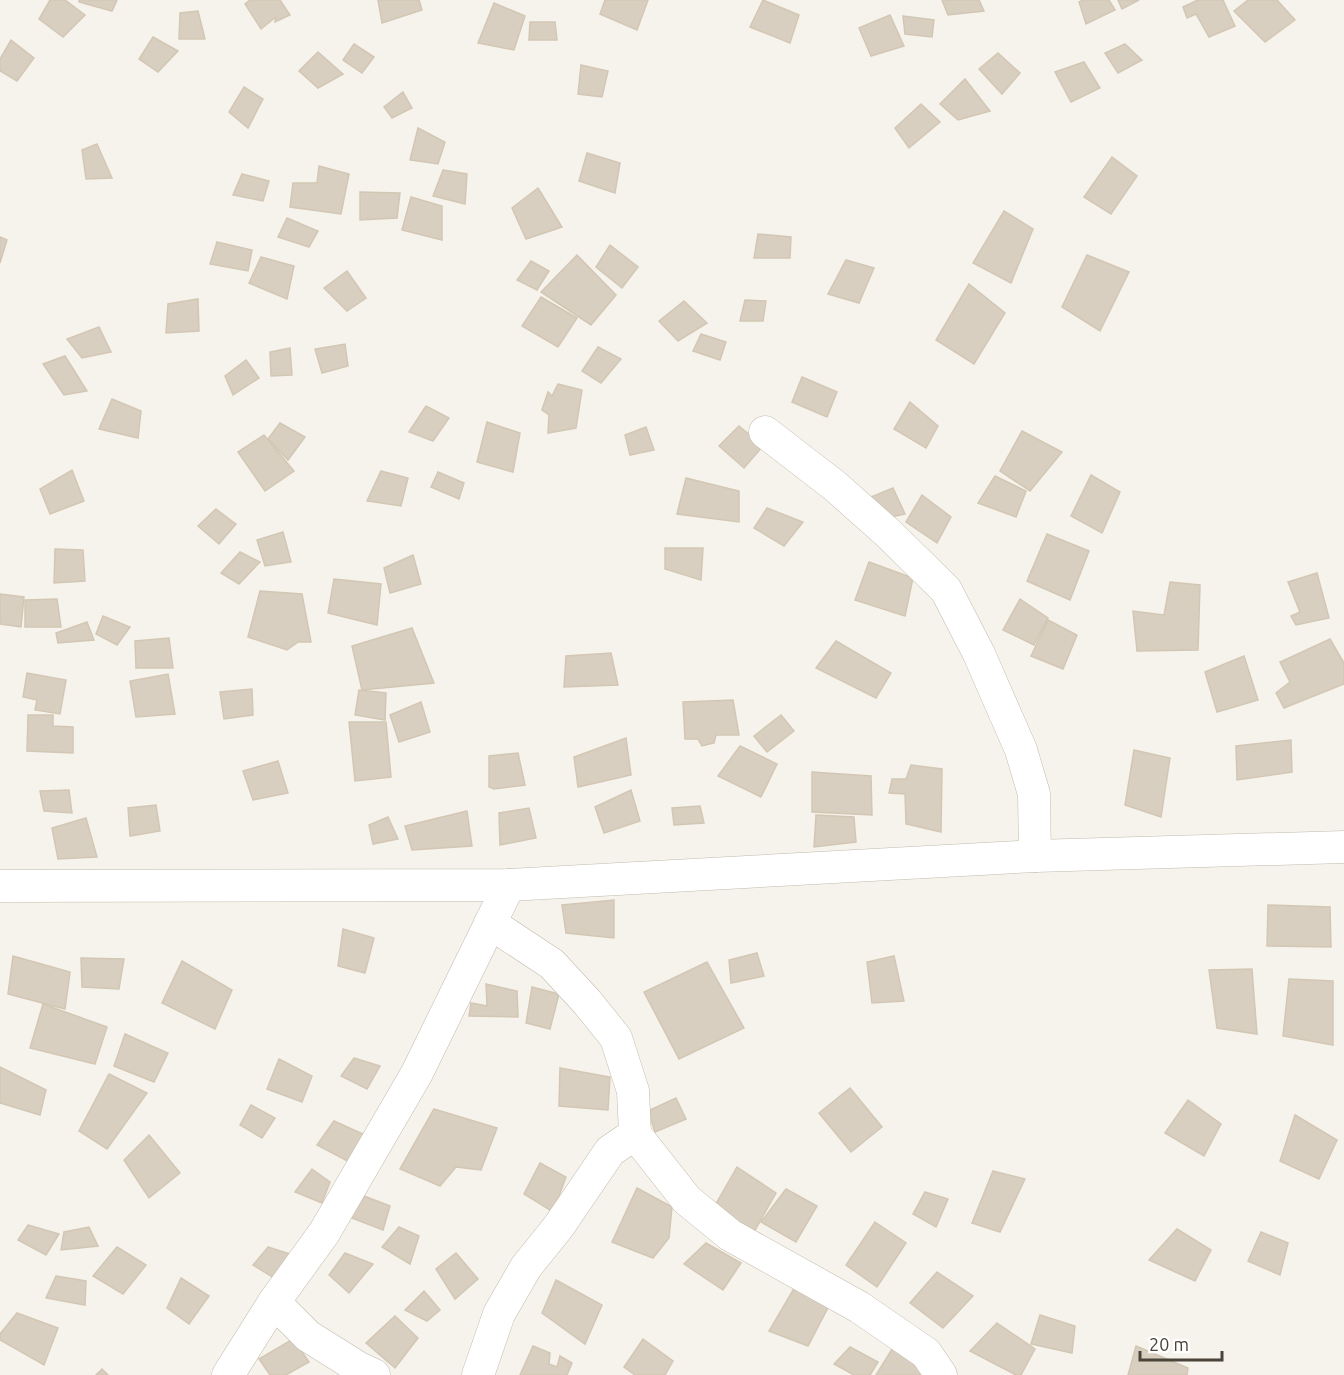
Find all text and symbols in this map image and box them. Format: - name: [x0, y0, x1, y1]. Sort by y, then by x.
- scale bar: [1140, 1324, 1222, 1362]
- text: 20 m: [1149, 1334, 1189, 1354]

